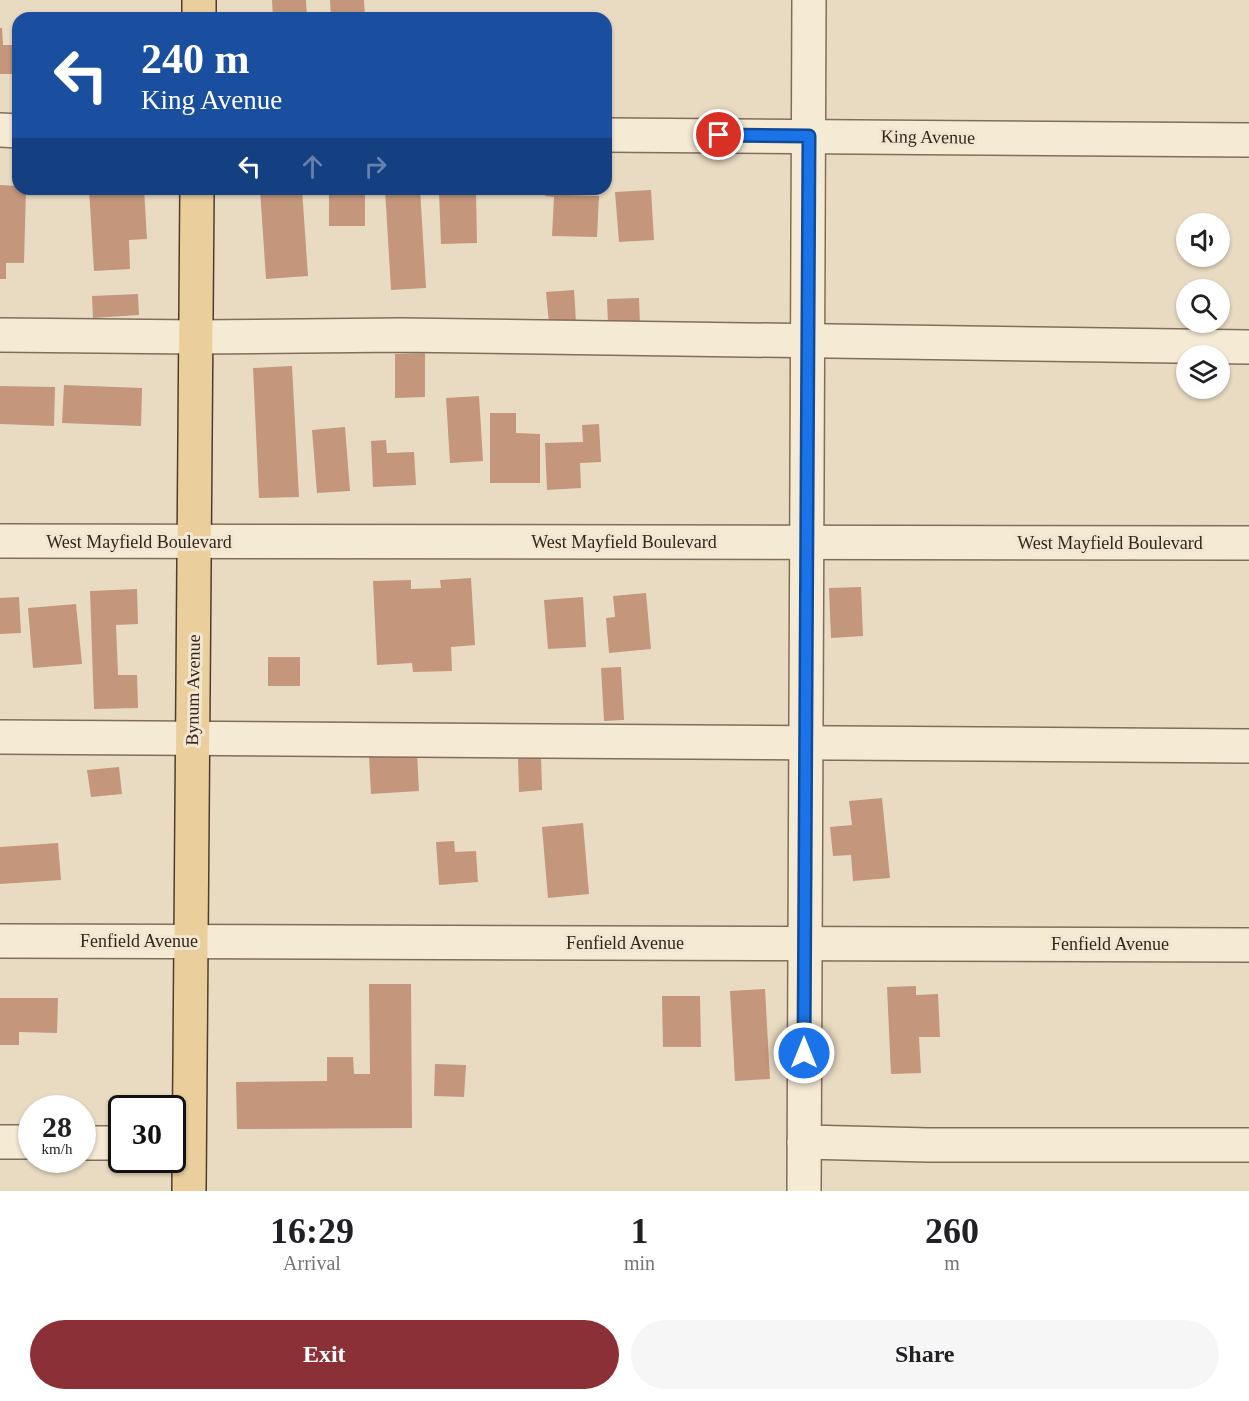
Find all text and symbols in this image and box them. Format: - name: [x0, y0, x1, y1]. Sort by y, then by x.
- icon: left: [42, 36, 120, 114]
- text: 240 m: [141, 36, 250, 82]
- text: King Avenue: [141, 85, 282, 115]
- pin: [693, 109, 744, 160]
- icon: arrive: [702, 118, 735, 151]
- street label: King Avenue: [881, 126, 975, 148]
- icon: left: [233, 150, 266, 183]
- icon: ahead: [296, 150, 329, 183]
- icon: right: [359, 150, 392, 183]
- map controls: [1176, 213, 1230, 399]
- button: sound: [1176, 213, 1230, 267]
- button: search: [1176, 279, 1230, 333]
- button: layers: [1176, 345, 1230, 399]
- street label: West Mayfield Boulevard: [46, 532, 232, 552]
- street label: West Mayfield Boulevard: [531, 532, 717, 552]
- street label: West Mayfield Boulevard: [1017, 533, 1203, 553]
- street label: Bynum Avenue: [182, 634, 204, 746]
- street label: Fenfield Avenue: [80, 931, 198, 951]
- street label: Fenfield Avenue: [566, 933, 684, 953]
- street label: Fenfield Avenue: [1051, 934, 1169, 954]
- position arrow: [772, 1021, 836, 1085]
- speed limit sign: 30: [108, 1095, 186, 1173]
- text: 28: [42, 1110, 72, 1143]
- text: km/h: [42, 1141, 72, 1157]
- text: 16:29: [270, 1211, 354, 1251]
- text: 1: [631, 1211, 649, 1251]
- text: 260: [925, 1211, 979, 1251]
- text: Arrival: [283, 1252, 341, 1274]
- text: min: [624, 1252, 655, 1274]
- text: m: [944, 1252, 960, 1274]
- button: Exit: [30, 1320, 619, 1389]
- button: Share: [631, 1320, 1219, 1389]

